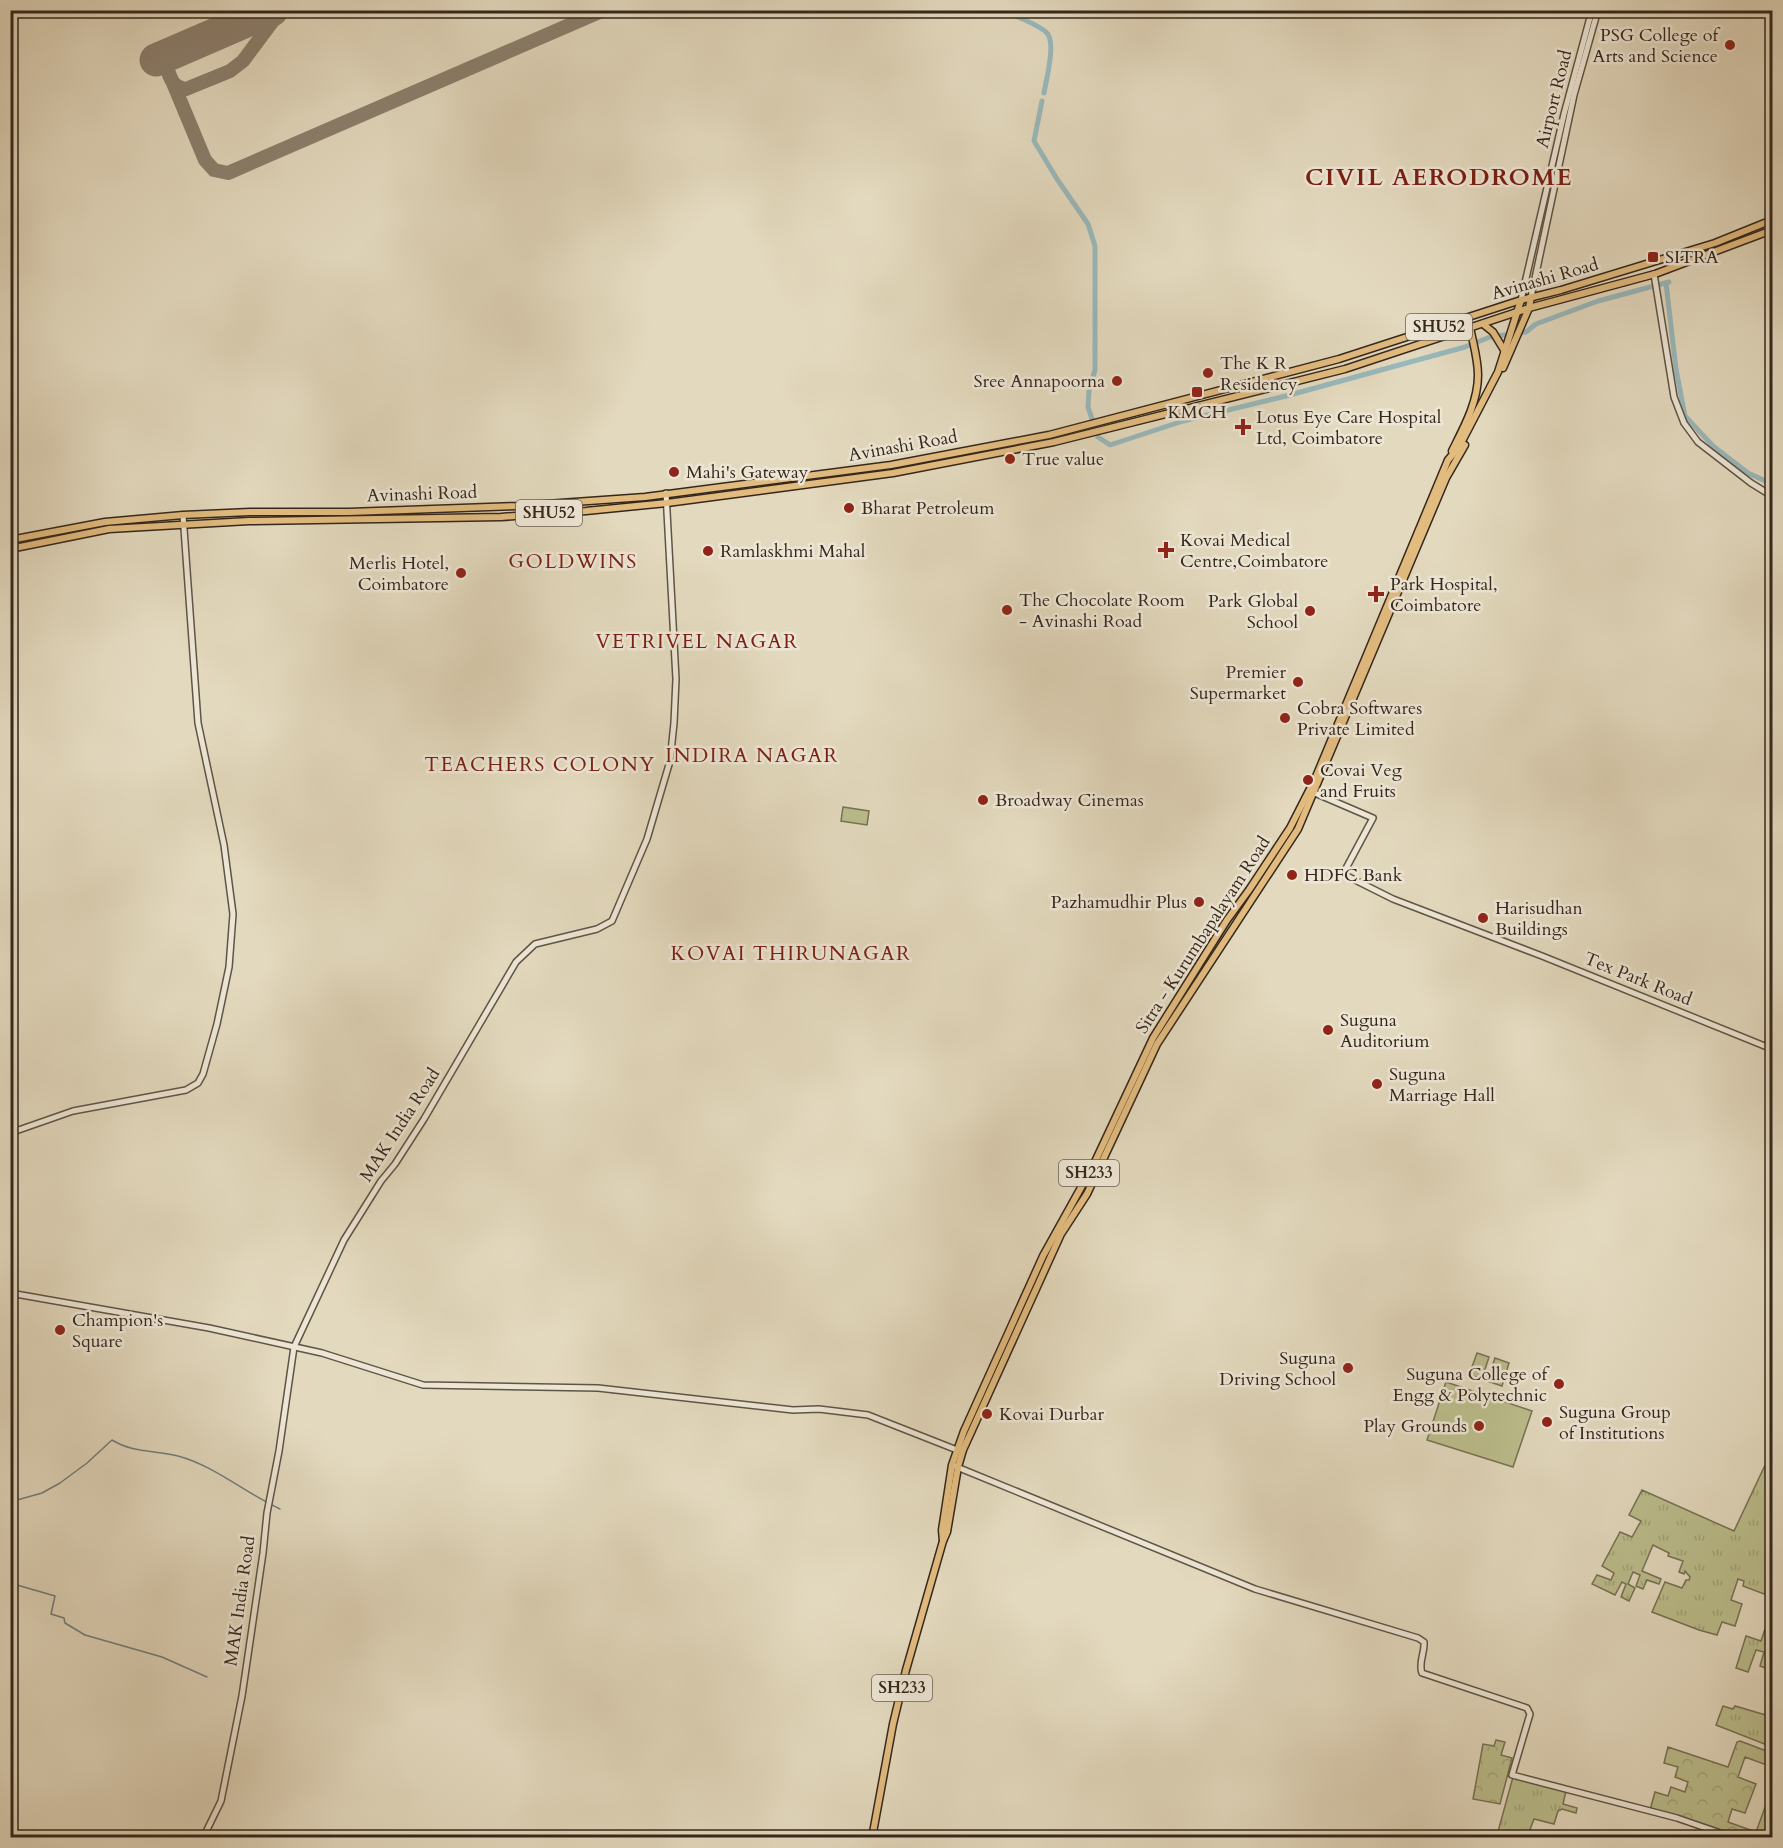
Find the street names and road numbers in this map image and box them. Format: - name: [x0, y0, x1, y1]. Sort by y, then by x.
- street label: Airport Road: [1530, 47, 1578, 151]
- street label: Avinashi Road: [1489, 252, 1602, 306]
- road number: SHU52: [1406, 314, 1472, 340]
- street label: Avinashi Road: [846, 424, 960, 468]
- street label: Avinashi Road: [366, 480, 478, 508]
- road number: SHU52: [516, 500, 582, 526]
- street label: Sitra - Kurumbapalayam Road: [1130, 831, 1277, 1039]
- street label: Tex Park Road: [1580, 946, 1696, 1012]
- street label: MAK India Road: [354, 1063, 446, 1187]
- road number: SH233: [1059, 1160, 1119, 1186]
- street label: MAK India Road: [218, 1534, 262, 1668]
- road number: SH233: [872, 1675, 932, 1701]

